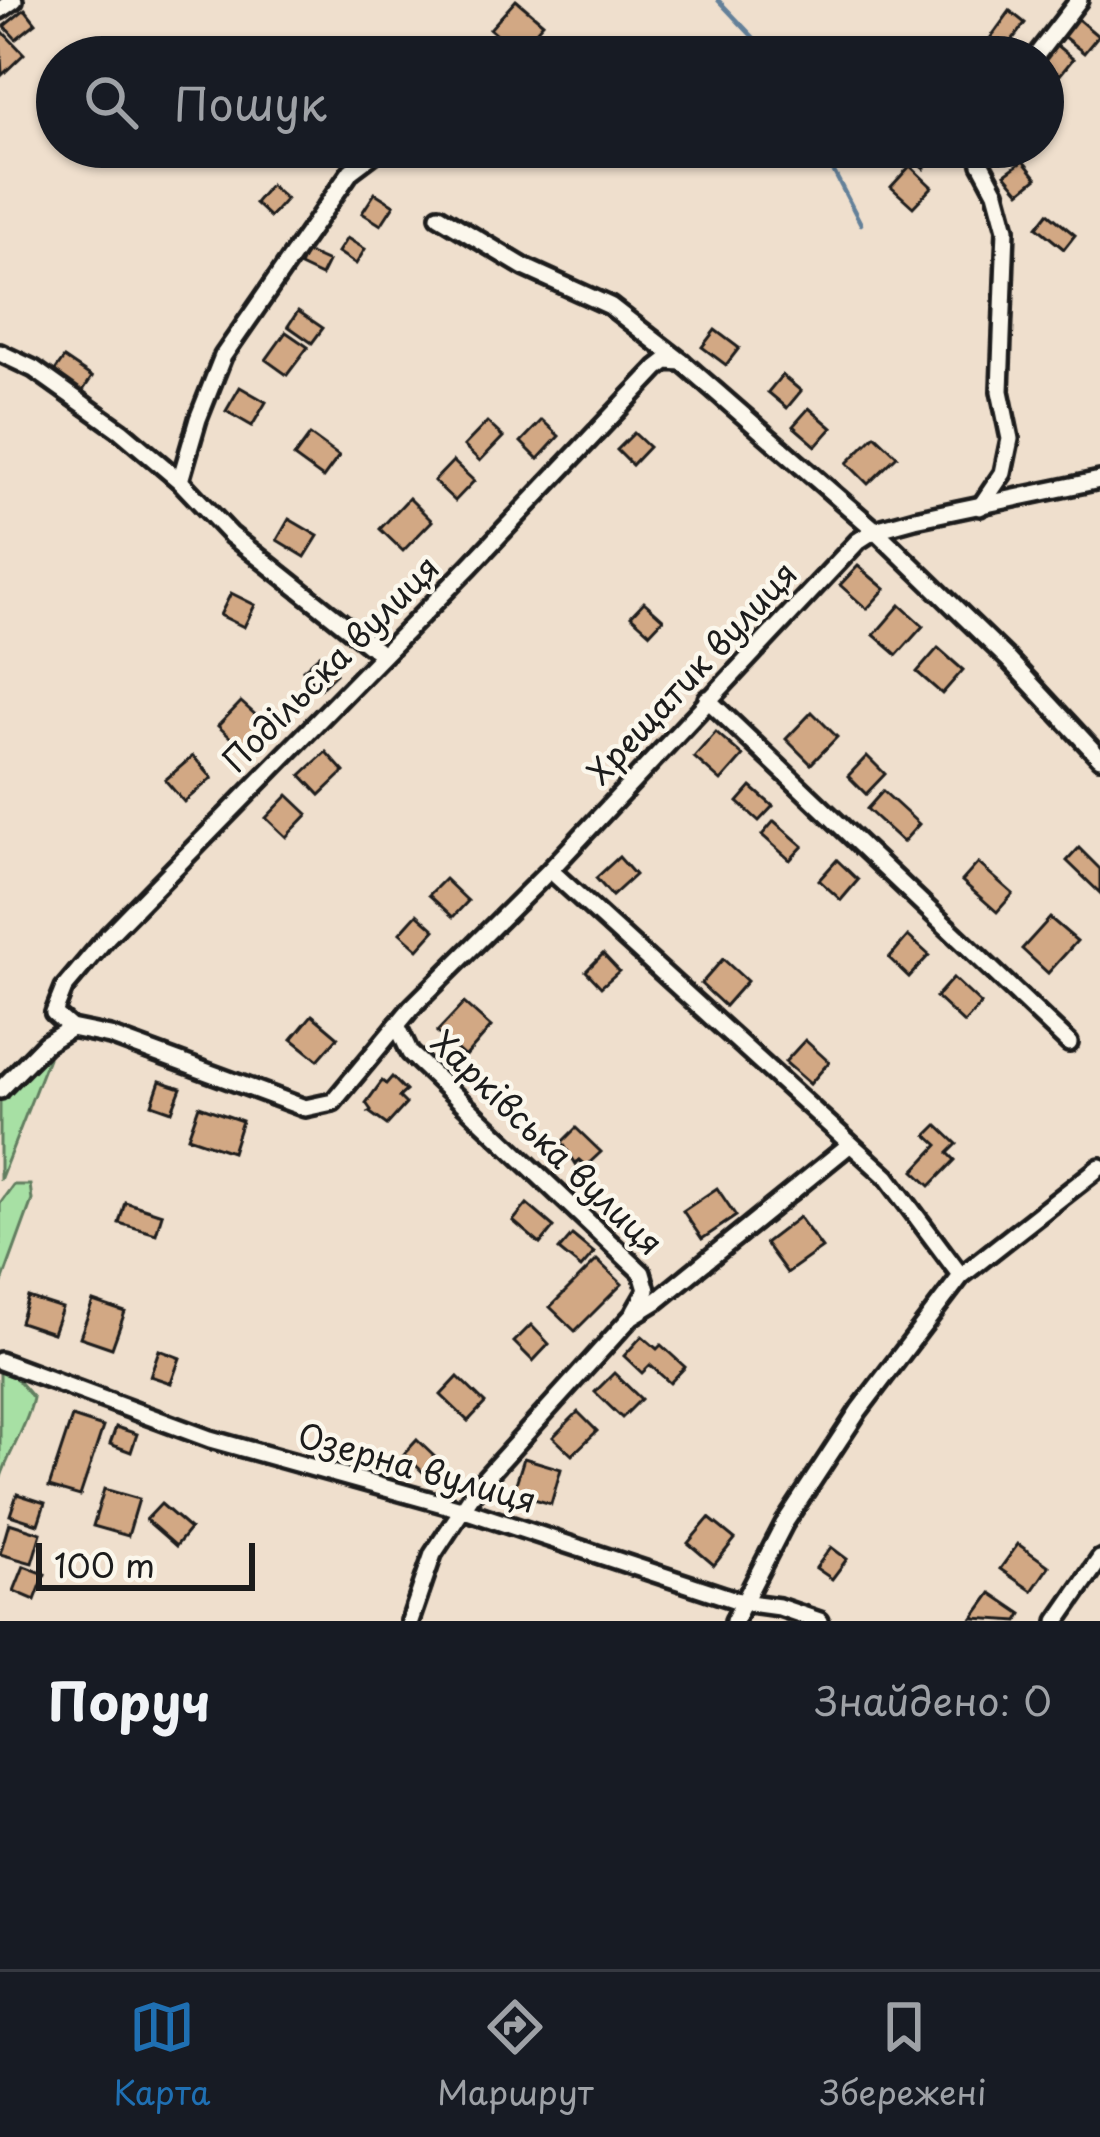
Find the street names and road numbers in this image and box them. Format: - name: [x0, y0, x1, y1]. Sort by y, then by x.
- street label: Подільска вулиця: [210, 543, 450, 783]
- street label: Хрещатик вулиця: [574, 549, 808, 795]
- street label: Харківська вулиця: [421, 1018, 676, 1266]
- street label: Озерна вулиця: [293, 1408, 543, 1524]

